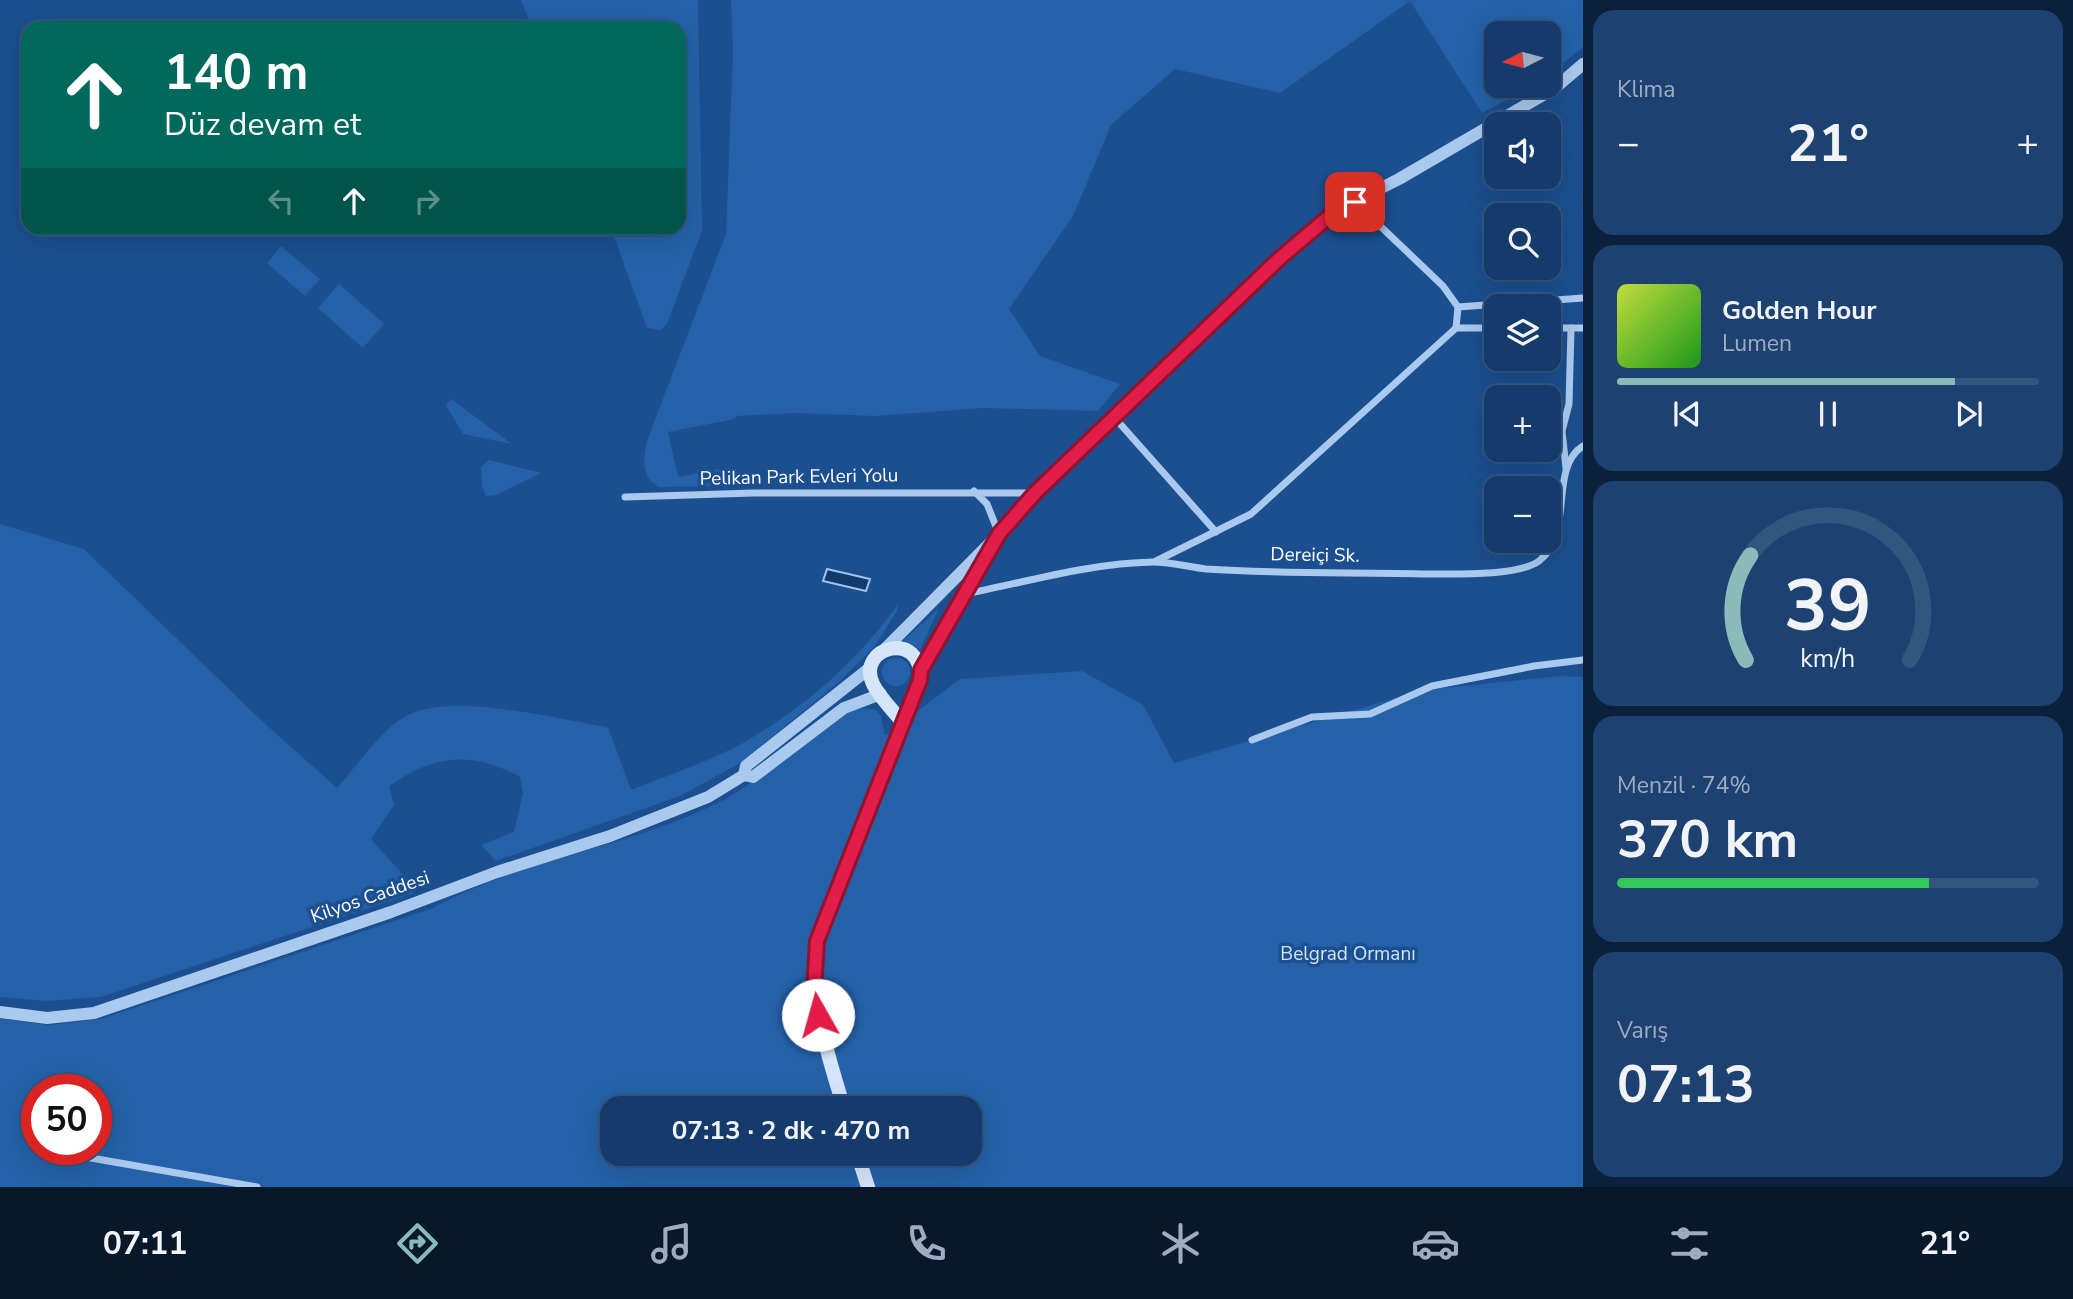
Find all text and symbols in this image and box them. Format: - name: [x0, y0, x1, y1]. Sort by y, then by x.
- north arrow: [1484, 21, 1561, 98]
- map controls: [1484, 21, 1561, 553]
- text: 140 m: [164, 39, 308, 106]
- icon: ahead: [49, 49, 140, 140]
- text: Klima: [1617, 74, 1675, 105]
- text: Düz devam et: [164, 103, 361, 146]
- text: 21°: [1787, 108, 1869, 179]
- button: sound: [1484, 112, 1561, 189]
- text: −: [1617, 118, 1640, 169]
- text: +: [2016, 118, 2039, 169]
- pin: [1325, 172, 1385, 232]
- icon: left: [262, 182, 300, 220]
- icon: ahead: [335, 182, 373, 220]
- icon: right: [408, 182, 446, 220]
- icon: arrive: [1336, 183, 1374, 221]
- button: search: [1484, 203, 1561, 280]
- text: Golden Hour: [1722, 293, 1877, 328]
- button: layers: [1484, 294, 1561, 371]
- text: Lumen: [1722, 328, 1792, 359]
- button: +: [1484, 385, 1561, 462]
- icon: previous: [1668, 395, 1706, 433]
- icon: pause: [1809, 395, 1847, 433]
- icon: next: [1950, 395, 1988, 433]
- street label: Pelikan Park Evleri Yolu: [699, 462, 899, 492]
- button: −: [1484, 476, 1561, 553]
- street label: Dereiçi Sk.: [1270, 541, 1360, 569]
- text: 39: [1784, 556, 1872, 656]
- text: km/h: [1800, 641, 1856, 675]
- text: Menzil · 74%: [1617, 770, 1751, 801]
- text: 370 km: [1617, 804, 1798, 875]
- street label: Kilyos Caddesi: [307, 864, 433, 930]
- park label: Belgrad Ormanı: [1280, 941, 1416, 967]
- position arrow: [781, 978, 855, 1052]
- text: Varış: [1617, 1015, 1668, 1046]
- text: 07:13: [1617, 1049, 1755, 1120]
- speed limit sign: 50: [21, 1074, 112, 1165]
- text: 07:13 · 2 dk · 470 m: [672, 1113, 910, 1148]
- icon: directions: [393, 1219, 442, 1268]
- icon: music: [647, 1219, 696, 1268]
- icon: phone: [902, 1219, 951, 1268]
- icon: climate: [1156, 1219, 1205, 1268]
- icon: car: [1411, 1219, 1460, 1268]
- icon: filters: [1665, 1219, 1714, 1268]
- text: 07:11: [103, 1222, 187, 1265]
- text: 21°: [1920, 1222, 1970, 1265]

